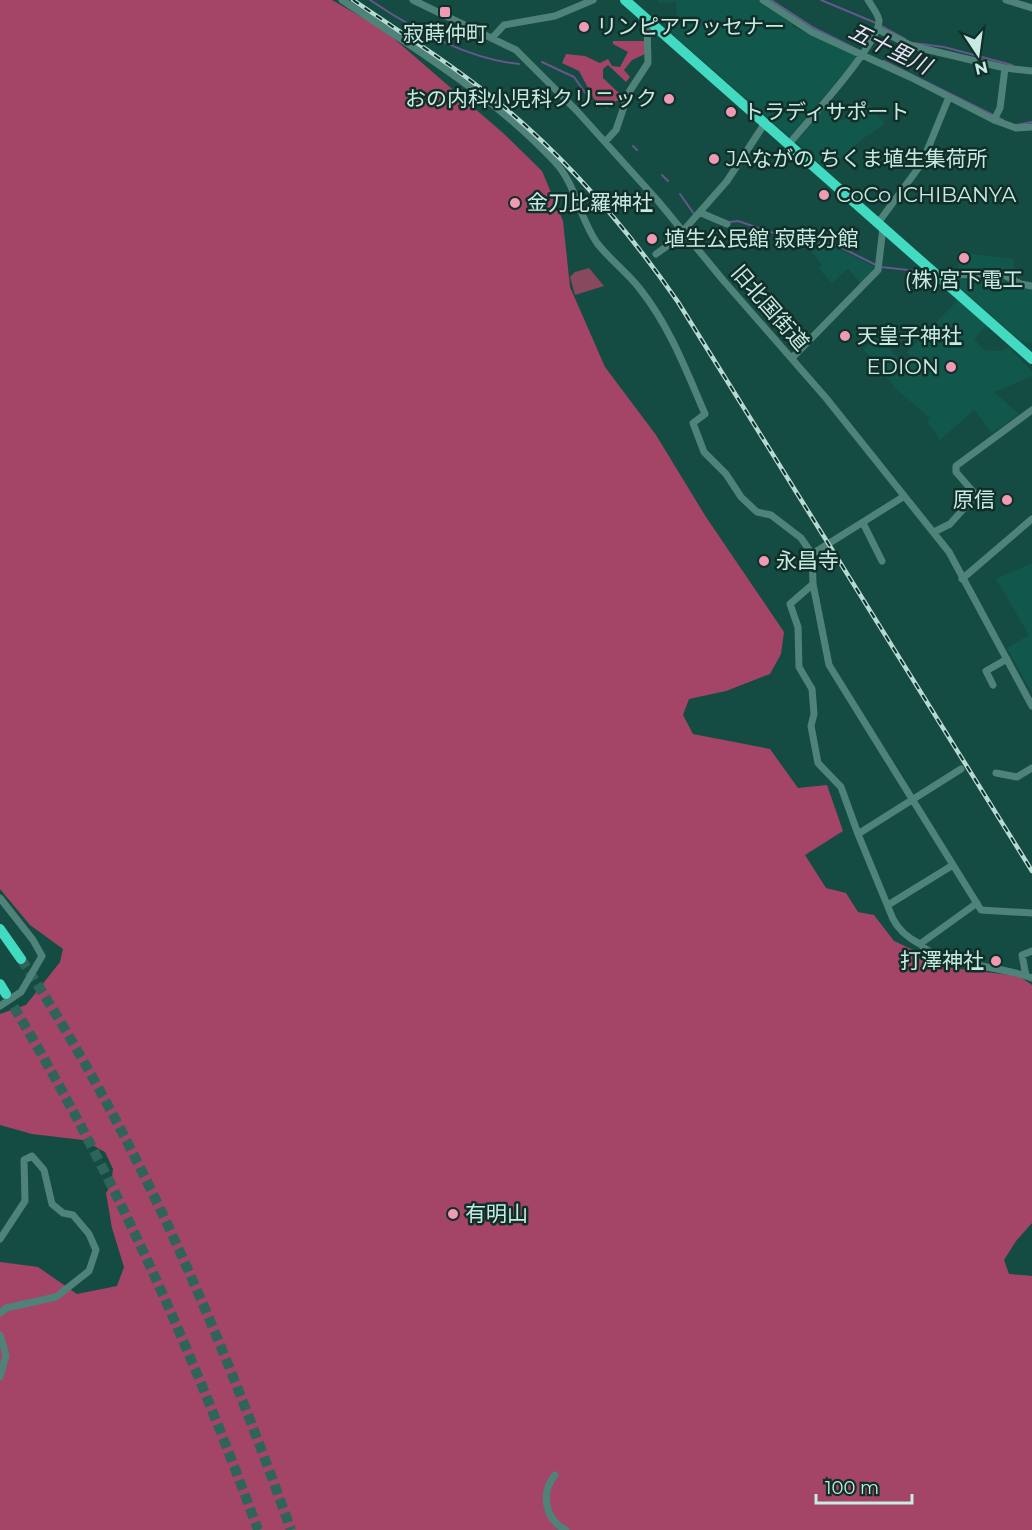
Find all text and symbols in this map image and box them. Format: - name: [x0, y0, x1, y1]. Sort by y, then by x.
- marker: 寂蒔仲町: [438, 5, 452, 19]
- place label: リンピアワッセナー: [596, 14, 785, 39]
- water label: 五十里川: [844, 17, 937, 81]
- marker: リンピアワッセナー: [577, 20, 591, 34]
- place label: 寂蒔仲町: [403, 21, 487, 46]
- north arrow: [948, 24, 1008, 84]
- text: N: [973, 57, 990, 79]
- place label: おの内科小児科クリニック: [405, 86, 657, 111]
- marker: おの内科小児科クリニック: [662, 92, 676, 106]
- place label: トラディサポート: [743, 99, 910, 124]
- marker: トラディサポート: [724, 105, 738, 119]
- place label: JAながの ちくま埴生集荷所: [725, 146, 988, 171]
- marker: JAながの ちくま埴生集荷所: [707, 152, 721, 166]
- place label: CoCo ICHIBANYA: [836, 182, 1017, 207]
- marker: CoCo ICHIBANYA: [817, 188, 831, 202]
- place label: 金刀比羅神社: [527, 190, 653, 215]
- marker: 金刀比羅神社: [508, 196, 522, 210]
- place label: 埴生公民館 寂蒔分館: [664, 226, 859, 251]
- marker: 埴生公民館 寂蒔分館: [645, 232, 659, 246]
- marker: (株)宮下電工: [957, 251, 971, 265]
- street label: 旧北国街道: [727, 260, 814, 355]
- place label: (株)宮下電工: [905, 267, 1023, 292]
- place label: 天皇子神社: [857, 323, 962, 348]
- marker: 天皇子神社: [838, 329, 852, 343]
- place label: EDION: [867, 354, 939, 379]
- marker: EDION: [944, 360, 958, 374]
- place label: 原信: [953, 487, 995, 512]
- marker: 原信: [1000, 493, 1014, 507]
- place label: 永昌寺: [776, 548, 839, 573]
- marker: 永昌寺: [757, 554, 771, 568]
- place label: 打澤神社: [900, 948, 984, 973]
- marker: 打澤神社: [989, 954, 1003, 968]
- place label: 有明山: [465, 1201, 528, 1226]
- marker: 有明山: [446, 1207, 460, 1221]
- scale bar: [816, 1467, 912, 1505]
- text: 100 m: [825, 1477, 879, 1499]

